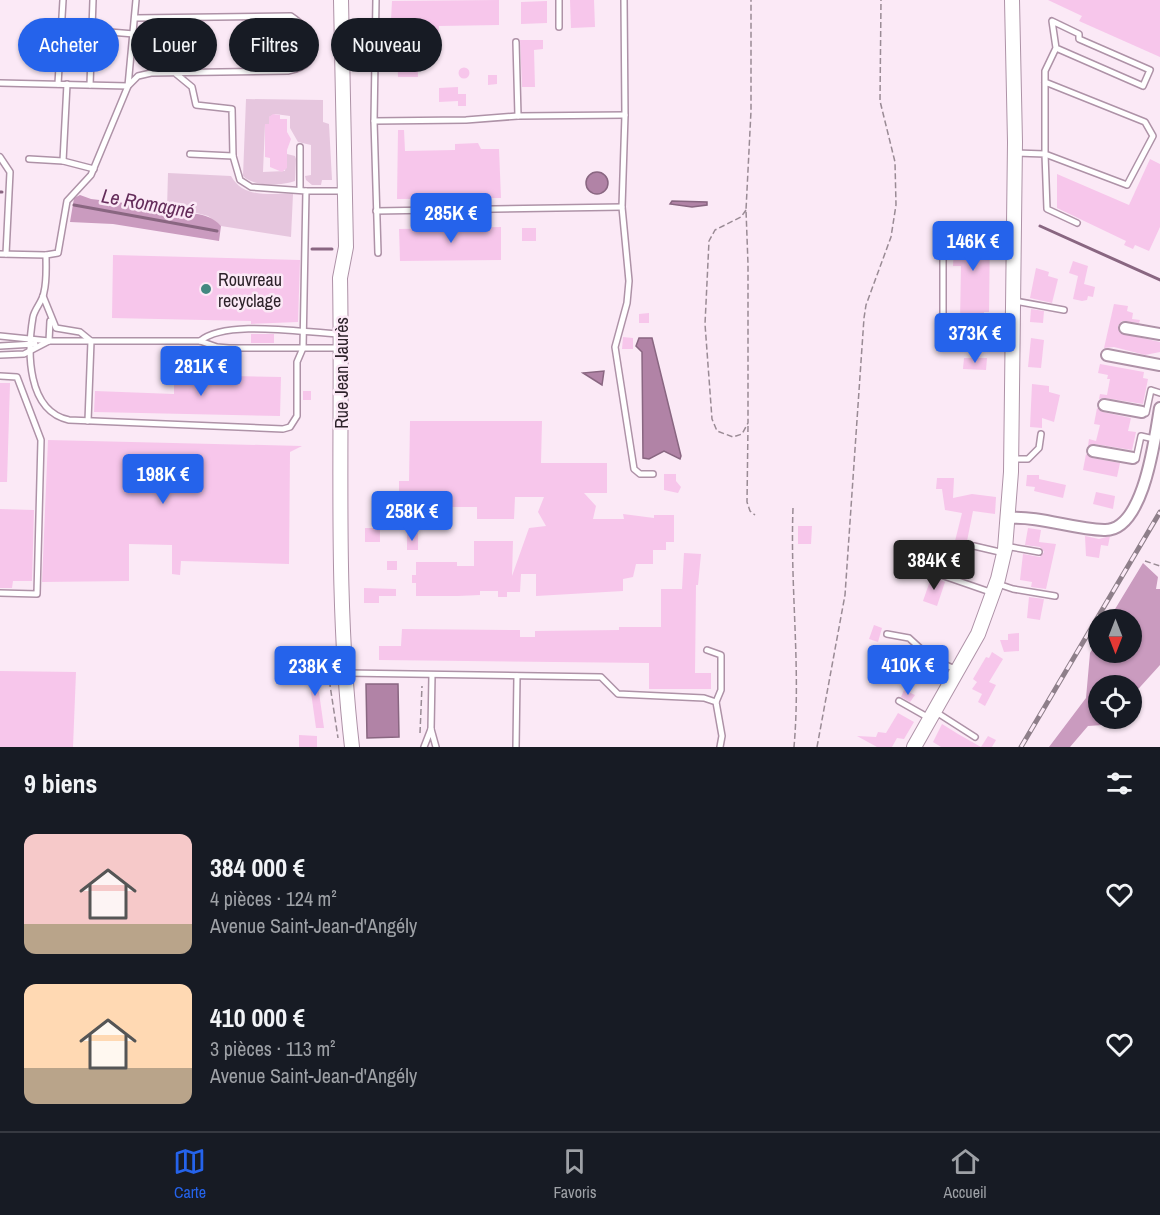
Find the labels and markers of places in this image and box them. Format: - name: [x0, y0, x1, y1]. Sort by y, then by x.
- pin: 285K €: [402, 193, 500, 244]
- pin: 146K €: [924, 221, 1022, 272]
- place label: Rouvreau recyclage: [218, 267, 282, 313]
- marker: Rouvreau recyclage: [199, 282, 213, 296]
- pin: 373K €: [926, 313, 1024, 364]
- pin: 281K €: [152, 346, 250, 397]
- pin: 198K €: [114, 454, 212, 505]
- pin: 258K €: [363, 491, 461, 542]
- pin: 384K €: [885, 540, 983, 591]
- pin: 410K €: [859, 645, 957, 696]
- pin: 238K €: [266, 646, 364, 697]

